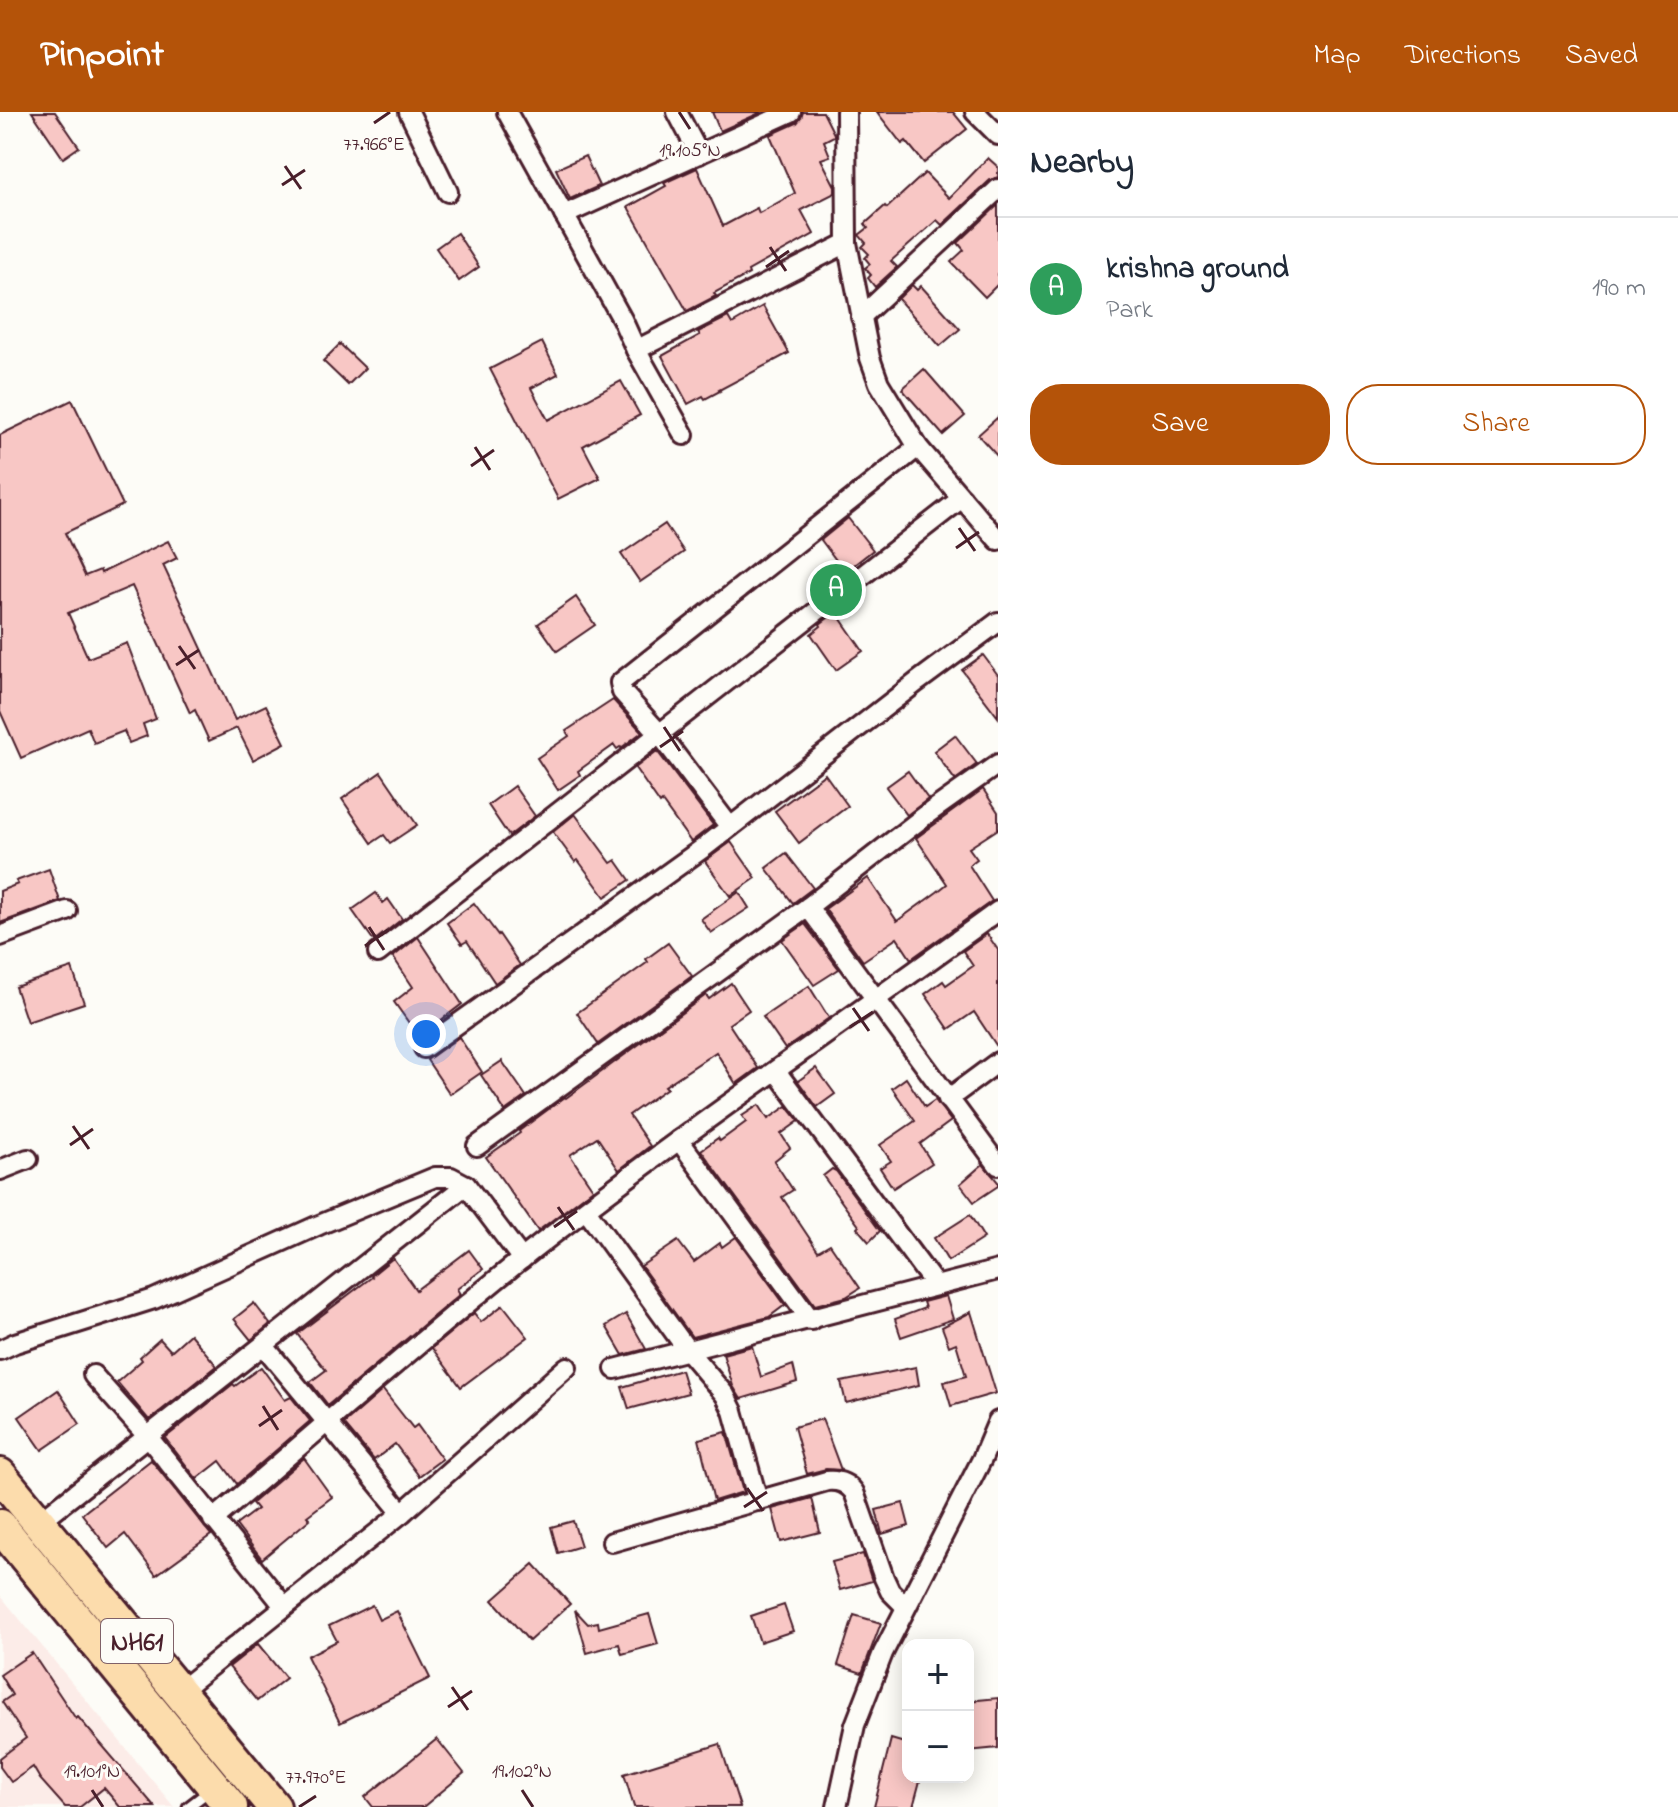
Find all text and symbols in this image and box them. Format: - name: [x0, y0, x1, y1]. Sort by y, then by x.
- text: Pinpoint: [40, 28, 164, 84]
- text: Map: [1313, 36, 1361, 77]
- text: Directions: [1405, 36, 1521, 77]
- text: Saved: [1565, 36, 1638, 77]
- text: 77.966°E: [343, 131, 405, 160]
- text: 19.105°N: [659, 137, 721, 166]
- text: Nearby: [1030, 139, 1134, 189]
- text: krishna ground: [1106, 248, 1289, 292]
- text: A: [1048, 270, 1064, 308]
- text: 190 m: [1592, 270, 1646, 308]
- text: Park: [1106, 292, 1153, 330]
- button: Save: [1030, 384, 1330, 465]
- button: Share: [1346, 384, 1646, 465]
- pin: A: [810, 560, 862, 620]
- your location: [406, 1014, 446, 1054]
- road number: NH61: [101, 1619, 173, 1663]
- map controls: [902, 1639, 974, 1783]
- button: +: [902, 1639, 974, 1711]
- button: −: [902, 1711, 974, 1783]
- text: 19.101°N: [64, 1758, 120, 1787]
- text: 19.102°N: [492, 1758, 552, 1787]
- text: 77.970°E: [286, 1764, 346, 1793]

